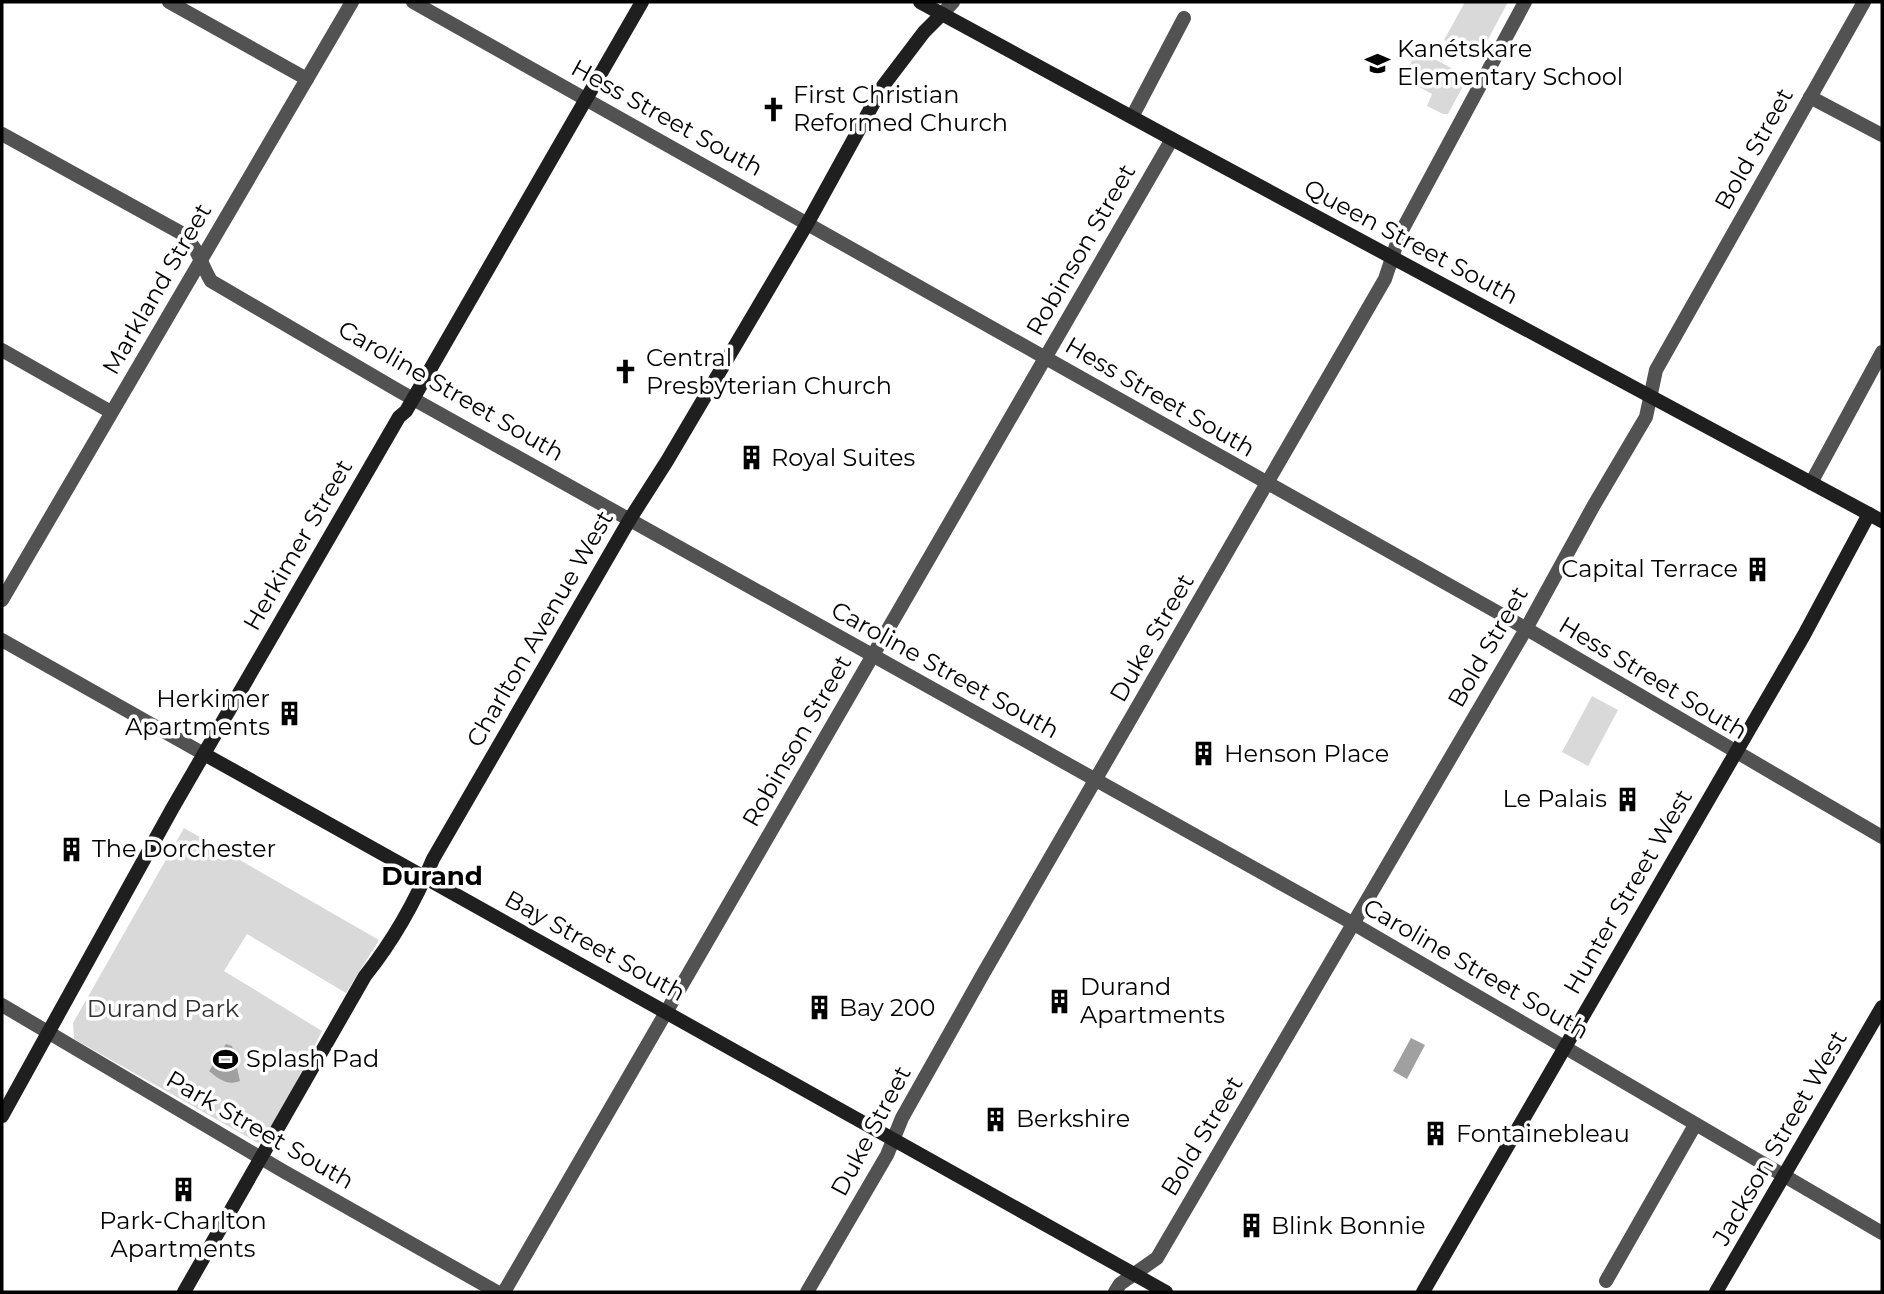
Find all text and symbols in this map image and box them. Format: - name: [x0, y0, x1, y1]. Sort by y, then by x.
- place label: Kanétskare Elementary School: [1397, 34, 1623, 91]
- school or university icon: Kanétskare Elementary School: [1363, 49, 1391, 77]
- street label: Hess Street South: [566, 53, 768, 182]
- place label: First Christian Reformed Church: [793, 80, 1008, 137]
- street label: Bold Street: [1708, 83, 1799, 215]
- church icon: First Christian Reformed Church: [759, 95, 787, 123]
- street label: Robinson Street: [1020, 159, 1142, 341]
- street label: Queen Street South: [1299, 173, 1523, 310]
- street label: Markland Street: [96, 198, 217, 380]
- street label: Caroline Street South: [333, 314, 569, 467]
- street label: Hess Street South: [1060, 330, 1260, 463]
- place label: Central Presbyterian Church: [646, 343, 892, 400]
- church icon: Central Presbyterian Church: [612, 358, 640, 386]
- place label: Royal Suites: [771, 443, 915, 472]
- building icon: Royal Suites: [737, 444, 765, 472]
- street label: Herkimer Street: [237, 454, 358, 635]
- street label: Charlton Avenue West: [460, 505, 619, 752]
- place label: Capital Terrace: [1561, 554, 1738, 583]
- building icon: Capital Terrace: [1744, 555, 1772, 583]
- street label: Duke Street: [1103, 568, 1200, 707]
- street label: Bold Street: [1441, 581, 1534, 712]
- street label: Caroline Street South: [826, 595, 1064, 744]
- street label: Hess Street South: [1554, 610, 1753, 745]
- street label: Robinson Street: [736, 650, 858, 832]
- place label: Herkimer Apartments: [125, 684, 270, 741]
- building icon: Herkimer Apartments: [276, 699, 304, 727]
- place label: Henson Place: [1224, 739, 1389, 768]
- building icon: Henson Place: [1190, 740, 1218, 768]
- place label: Le Palais: [1502, 784, 1607, 813]
- street label: Hunter Street West: [1557, 784, 1698, 999]
- building icon: Le Palais: [1613, 785, 1641, 813]
- place label: The Dorchester: [92, 834, 276, 863]
- building icon: The Dorchester: [58, 835, 86, 863]
- district label: Durand: [381, 860, 483, 892]
- street label: Bay Street South: [500, 884, 691, 1007]
- street label: Caroline Street South: [1358, 892, 1594, 1045]
- place label: Durand Apartments: [1080, 972, 1225, 1029]
- building icon: Durand Apartments: [1046, 987, 1074, 1015]
- place label: Bay 200: [839, 993, 935, 1022]
- park label: Durand Park: [87, 994, 240, 1023]
- building icon: Bay 200: [805, 994, 833, 1022]
- street label: Jackson Street West: [1706, 1025, 1853, 1251]
- place label: Splash Pad: [246, 1044, 379, 1073]
- sports icon: Splash Pad: [212, 1045, 240, 1073]
- street label: Duke Street: [824, 1061, 917, 1201]
- street label: Park Street South: [161, 1064, 359, 1195]
- street label: Bold Street: [1154, 1070, 1249, 1201]
- place label: Berkshire: [1016, 1104, 1130, 1133]
- building icon: Berkshire: [982, 1105, 1010, 1133]
- place label: Fontainebleau: [1456, 1119, 1630, 1148]
- building icon: Fontainebleau: [1422, 1120, 1450, 1148]
- building icon: Park-Charlton Apartments: [169, 1176, 197, 1204]
- place label: Park-Charlton Apartments: [99, 1206, 267, 1263]
- place label: Blink Bonnie: [1271, 1211, 1425, 1240]
- building icon: Blink Bonnie: [1237, 1212, 1265, 1240]

